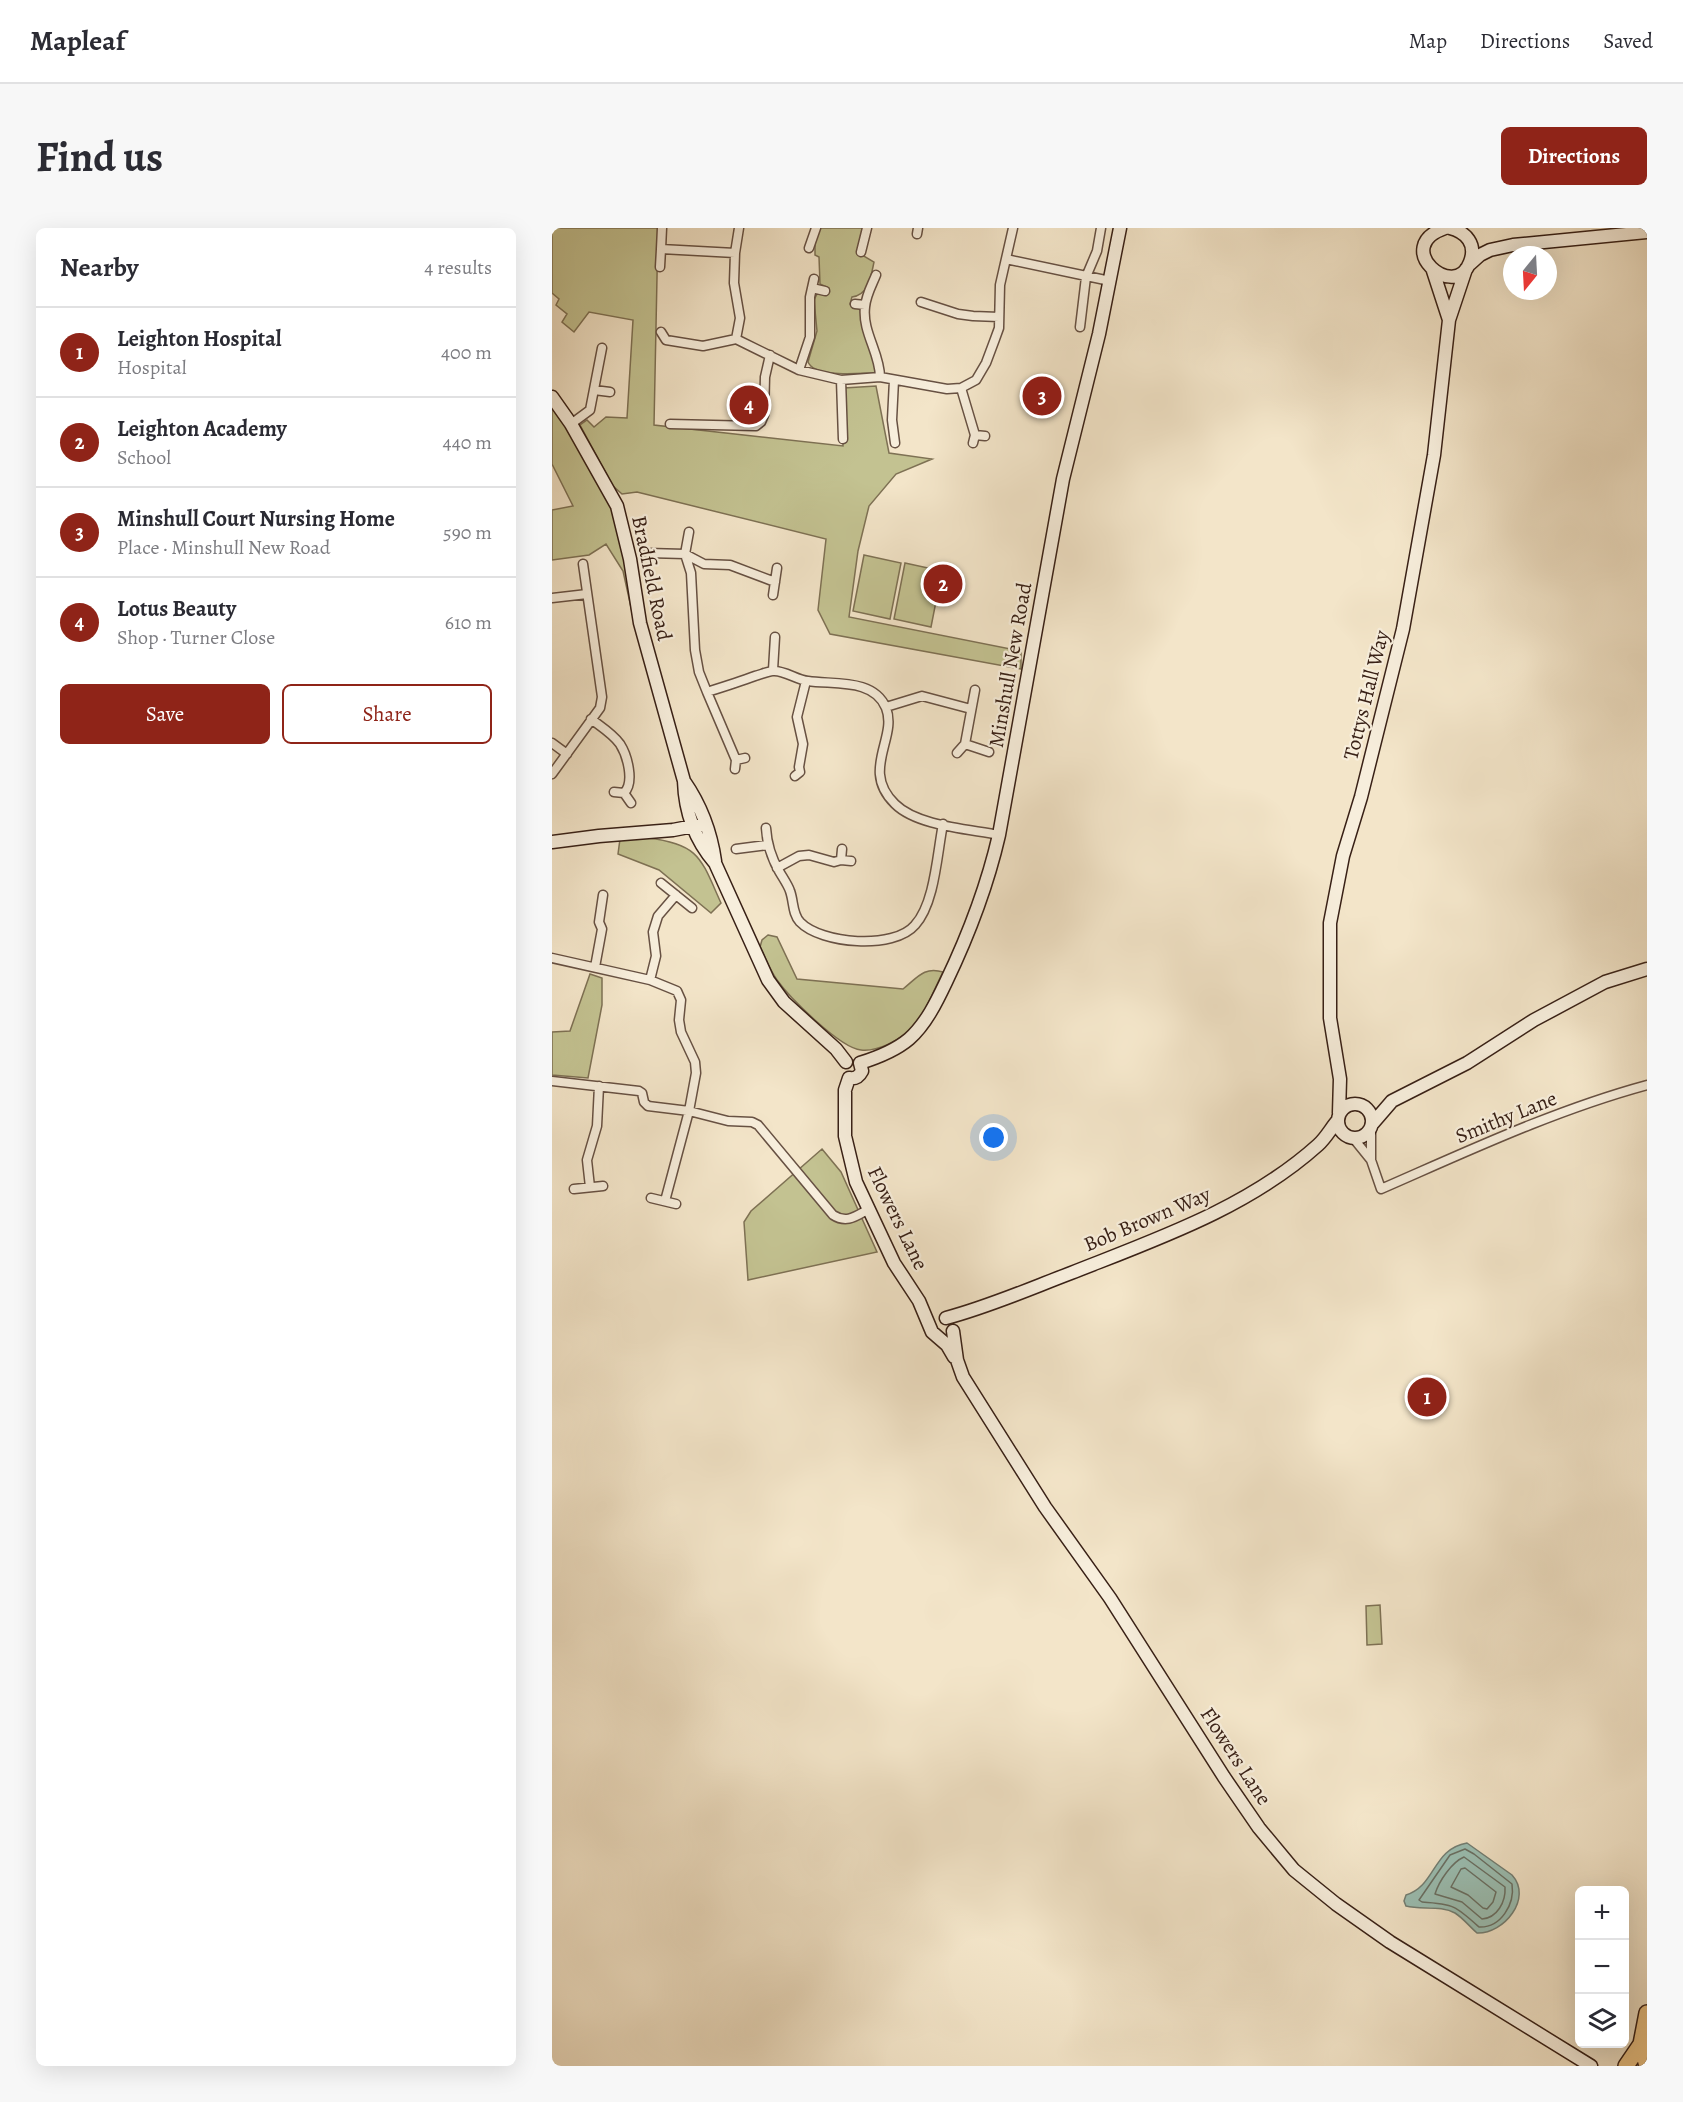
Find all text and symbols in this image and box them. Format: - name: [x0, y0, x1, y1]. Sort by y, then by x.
- text: Mapleaf: [30, 22, 125, 60]
- text: Map: [1409, 27, 1447, 55]
- text: Directions: [1480, 27, 1570, 55]
- text: Saved: [1603, 27, 1653, 55]
- button: Directions: [1501, 127, 1647, 185]
- text: Find us: [36, 128, 163, 185]
- north arrow: [1503, 246, 1557, 300]
- text: Nearby: [60, 250, 139, 285]
- text: 4 results: [424, 254, 492, 281]
- text: Leighton Hospital: [117, 324, 282, 354]
- text: 1: [76, 339, 83, 366]
- text: 400 m: [441, 339, 492, 366]
- text: Hospital: [117, 354, 187, 381]
- pin: 3: [1022, 374, 1062, 418]
- pin: 4: [730, 382, 768, 428]
- text: Leighton Academy: [117, 414, 287, 444]
- text: 2: [75, 429, 84, 456]
- text: 440 m: [443, 429, 492, 456]
- text: School: [117, 444, 171, 471]
- text: Minshull Court Nursing Home: [117, 504, 395, 534]
- street label: Bradfield Road: [625, 513, 679, 644]
- text: 3: [75, 519, 84, 546]
- text: 590 m: [443, 519, 492, 546]
- text: Place · Minshull New Road: [117, 534, 330, 561]
- pin: 2: [924, 562, 962, 606]
- street label: Minshull New Road: [982, 580, 1038, 750]
- text: Lotus Beauty: [117, 594, 236, 624]
- text: 4: [75, 609, 84, 636]
- text: 610 m: [445, 609, 492, 636]
- text: Shop · Turner Close: [117, 624, 275, 651]
- street label: Tottys Hall Way: [1336, 627, 1396, 763]
- button: Save: [60, 684, 270, 744]
- button: Share: [282, 684, 492, 744]
- street label: Smithy Lane: [1451, 1084, 1561, 1150]
- your location: [979, 1123, 1008, 1152]
- street label: Flowers Lane: [861, 1162, 935, 1274]
- street label: Bob Brown Way: [1079, 1179, 1215, 1258]
- pin: 1: [1408, 1374, 1446, 1420]
- street label: Flowers Lane: [1194, 1701, 1278, 1811]
- map controls: [1575, 1886, 1629, 2048]
- button: +: [1575, 1886, 1629, 1940]
- button: −: [1575, 1940, 1629, 1994]
- button: layers: [1575, 1994, 1629, 2048]

